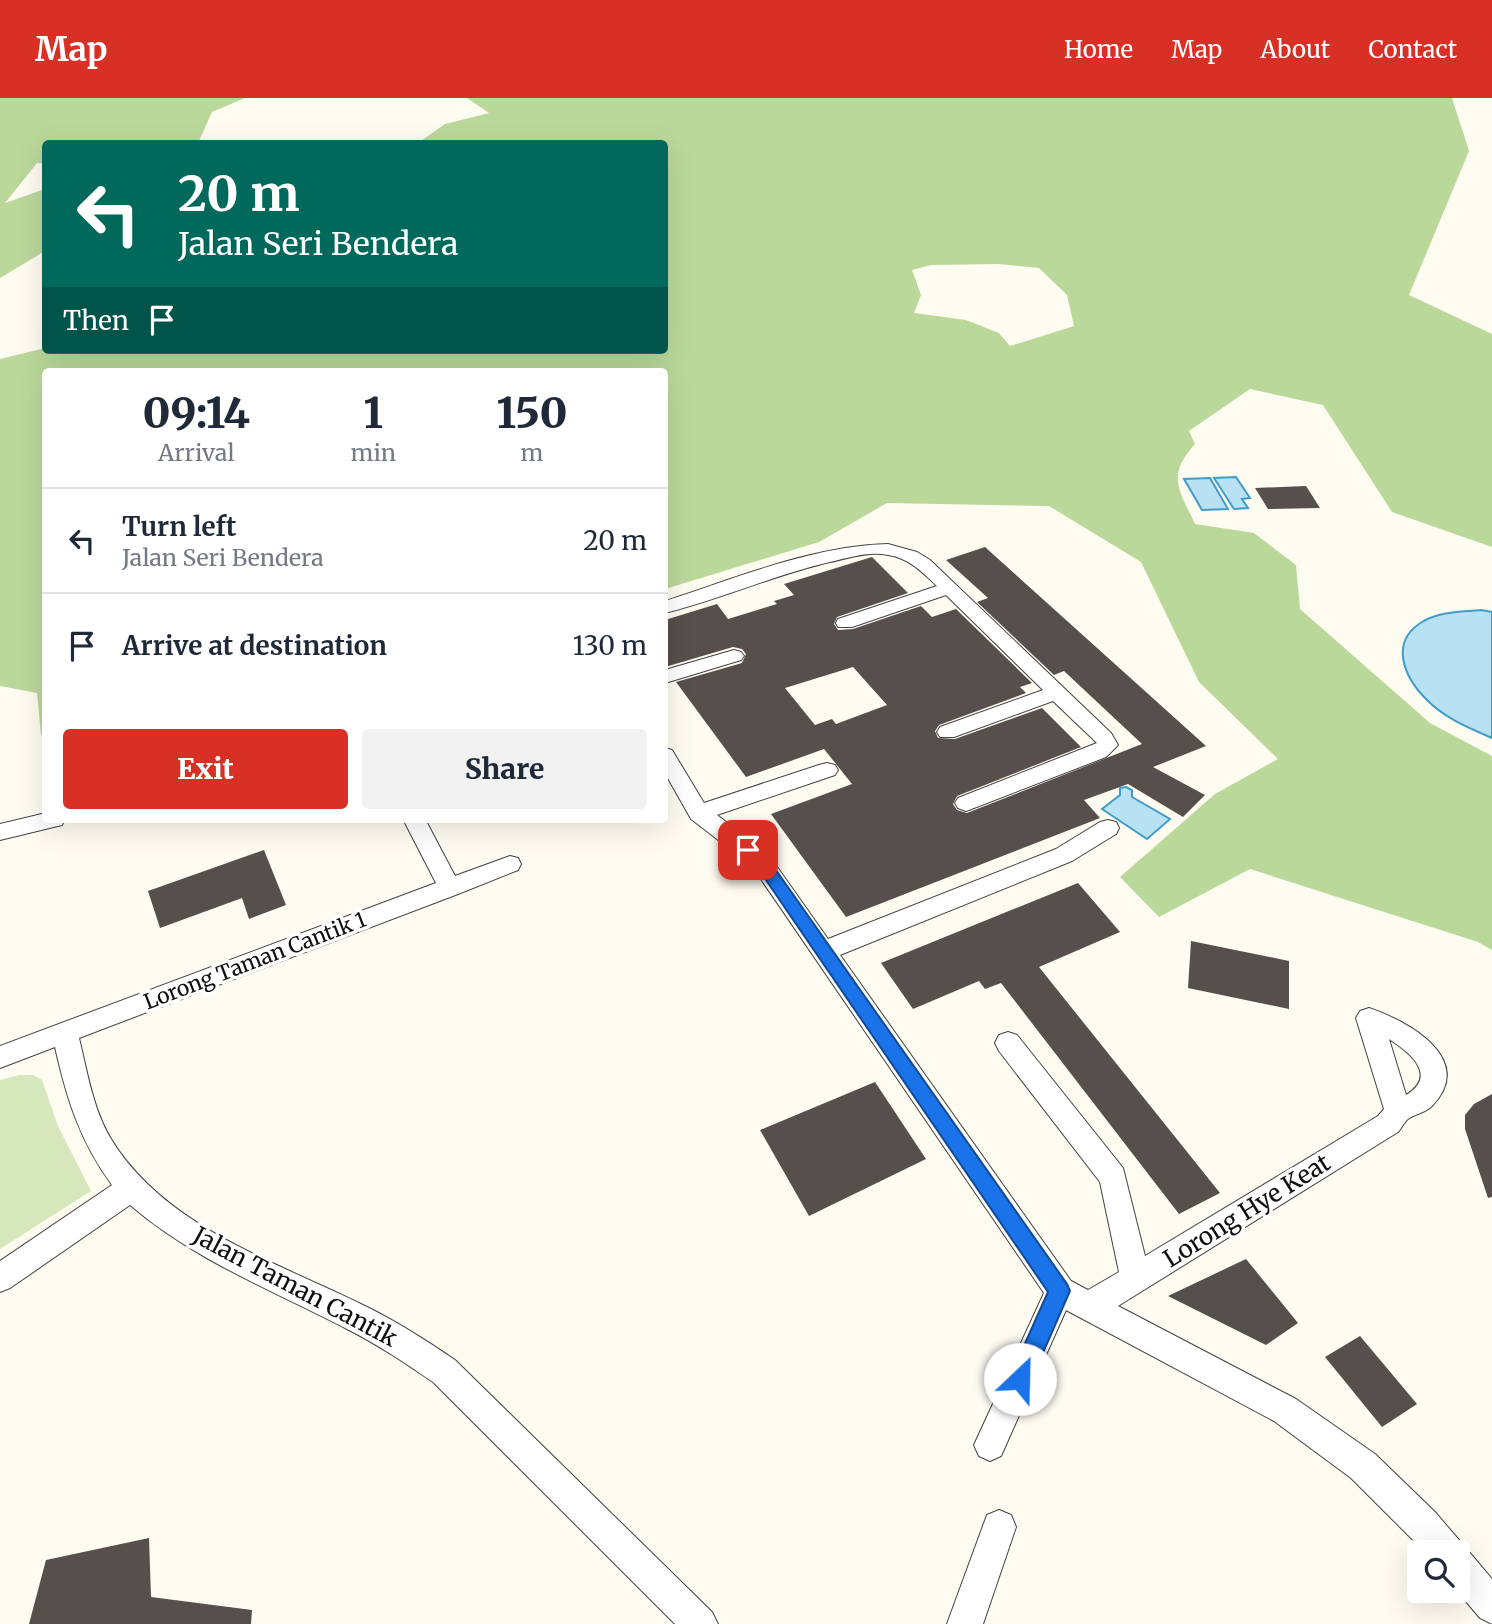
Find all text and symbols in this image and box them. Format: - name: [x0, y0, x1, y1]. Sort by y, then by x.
- text: Map: [35, 29, 108, 70]
- text: Home: [1064, 34, 1133, 65]
- text: Map: [1171, 34, 1222, 65]
- text: About: [1260, 34, 1330, 65]
- text: Contact: [1368, 34, 1457, 65]
- text: 20 m: [178, 163, 299, 224]
- icon: left: [63, 168, 154, 259]
- text: Jalan Seri Bendera: [178, 224, 458, 264]
- icon: arrive: [143, 301, 181, 339]
- text: Then: [63, 304, 129, 337]
- text: 09:14: [143, 387, 250, 439]
- text: 1: [364, 387, 383, 439]
- text: 150: [497, 387, 567, 439]
- text: Arrival: [158, 438, 235, 467]
- text: min: [351, 438, 396, 467]
- text: m: [521, 438, 543, 467]
- text: Turn left: [122, 510, 236, 543]
- icon: left: [63, 522, 101, 560]
- text: 20 m: [583, 524, 647, 557]
- text: Jalan Seri Bendera: [122, 543, 324, 572]
- icon: arrive: [63, 627, 101, 665]
- text: Arrive at destination: [122, 629, 387, 662]
- text: 130 m: [573, 629, 647, 662]
- button: Exit: [63, 729, 348, 809]
- button: Share: [362, 729, 647, 809]
- pin: [718, 820, 778, 880]
- icon: arrive: [729, 831, 767, 869]
- street label: Lorong Taman Cantik 1: [140, 906, 370, 1015]
- street label: Lorong Hye Keat: [1158, 1147, 1336, 1274]
- street label: Jalan Taman Cantik: [187, 1219, 403, 1354]
- position arrow: [983, 1342, 1057, 1416]
- map controls: [1407, 1540, 1470, 1603]
- button: search: [1407, 1540, 1470, 1603]

